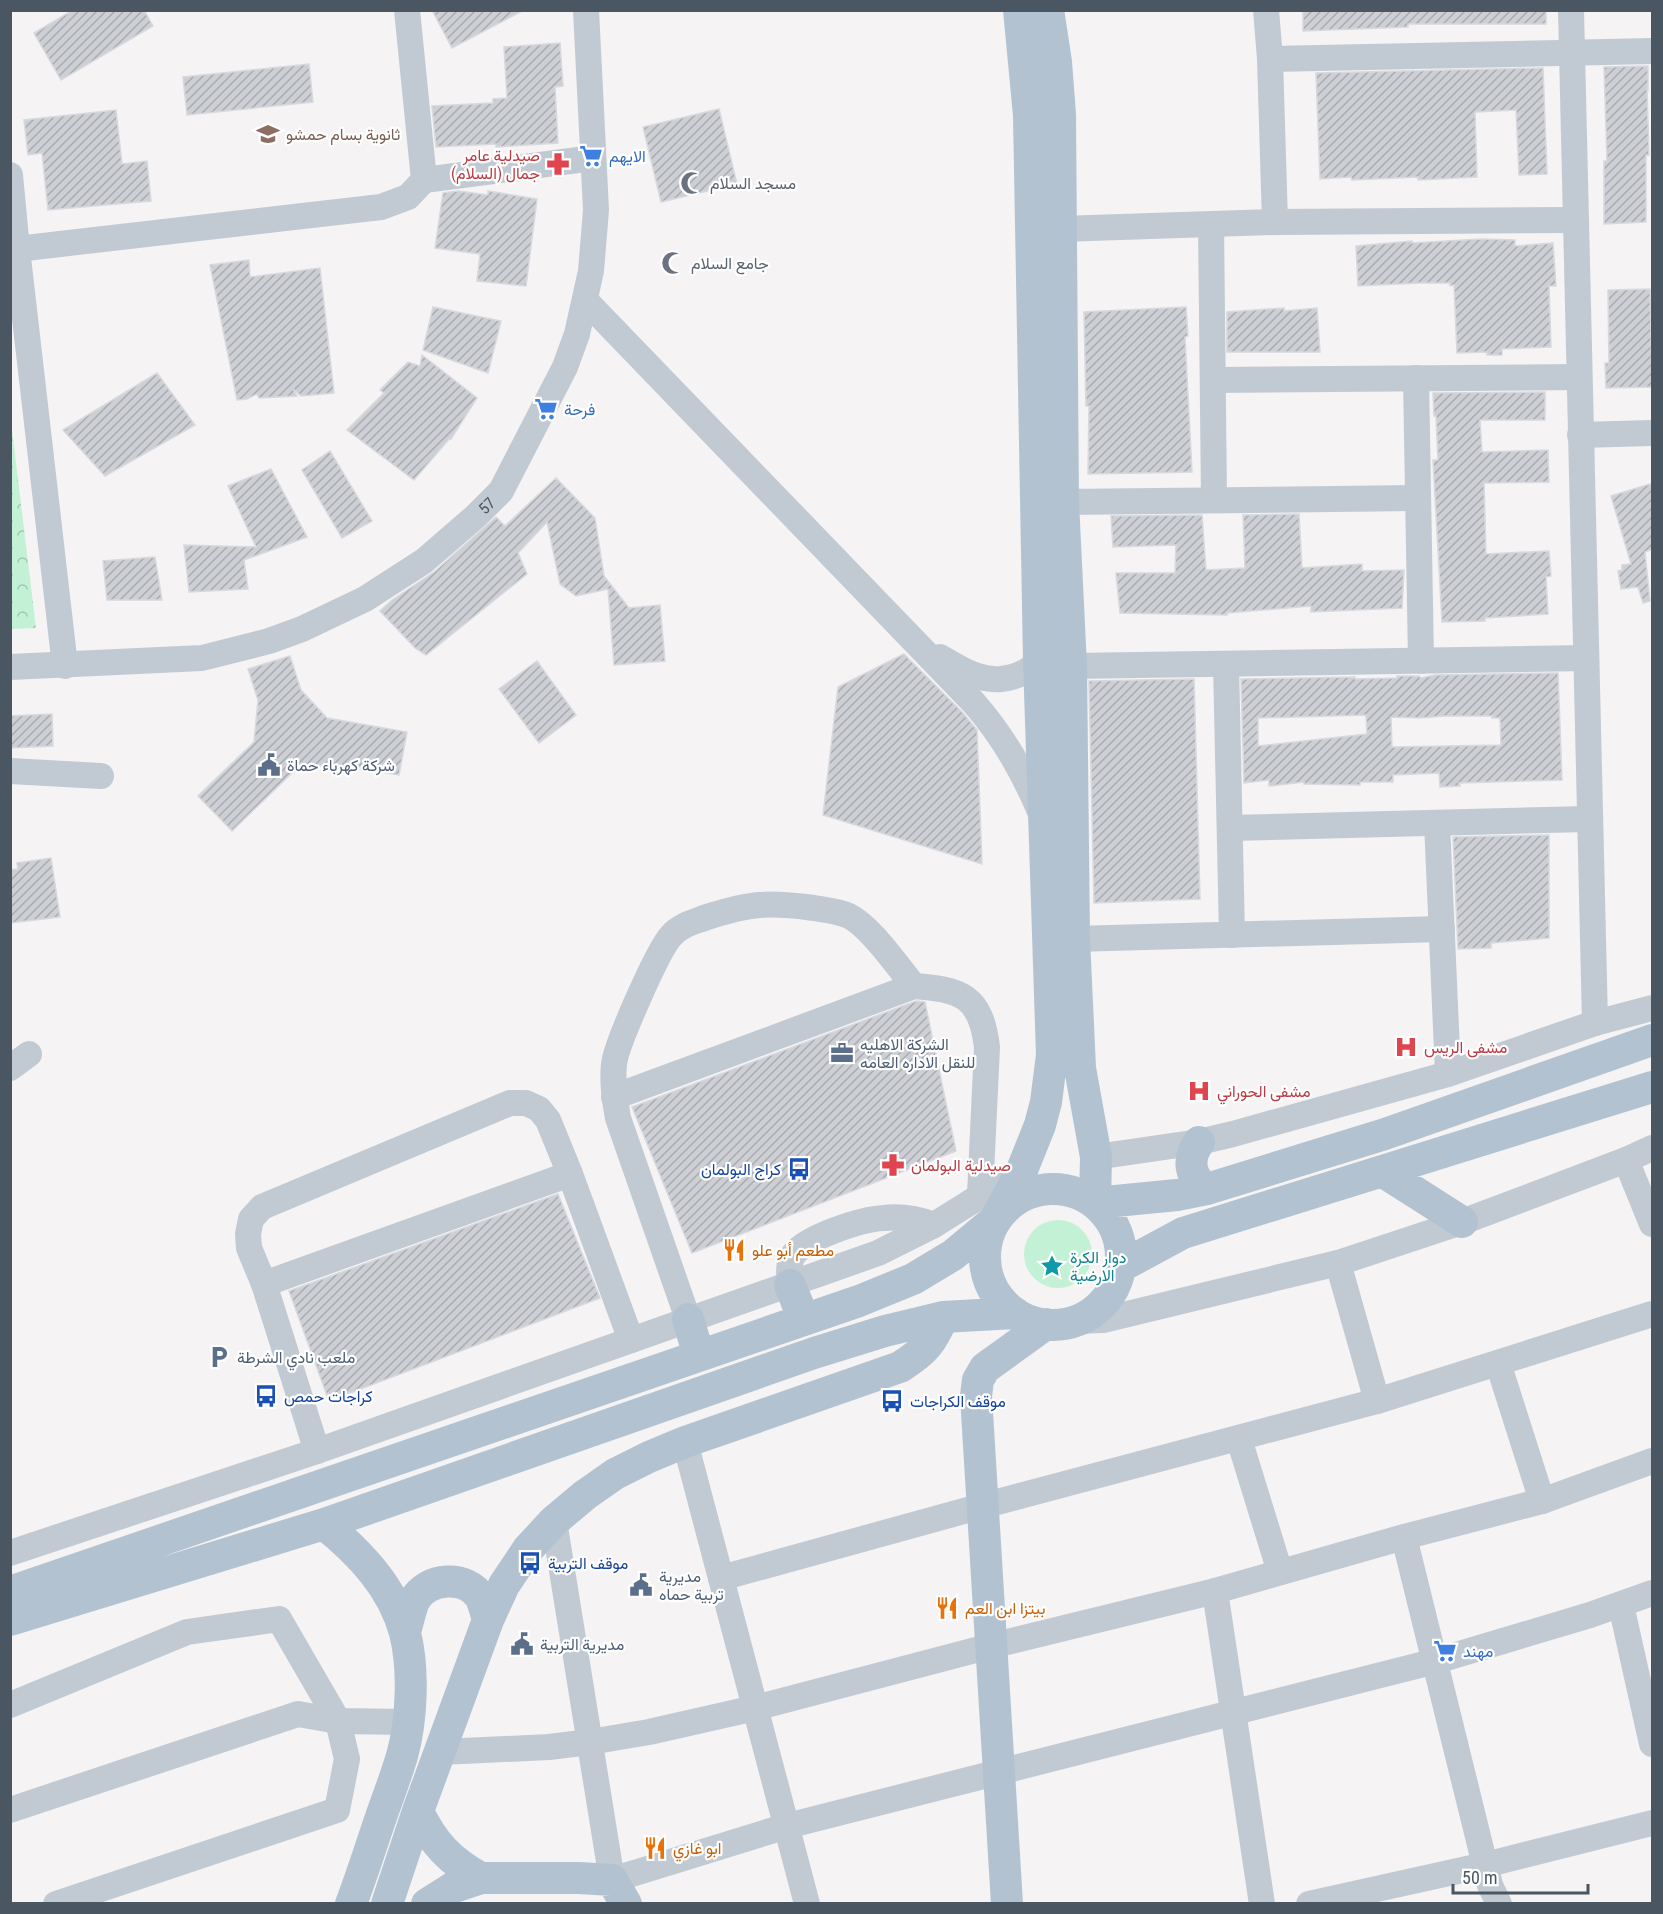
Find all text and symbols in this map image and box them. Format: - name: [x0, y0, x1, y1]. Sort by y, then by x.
- school or university icon: ثانوية بسام حمشو: [255, 121, 281, 147]
- place label: ثانوية بسام حمشو: [286, 125, 400, 145]
- supermarket icon: الايهم: [578, 143, 604, 169]
- place label: صيدلية عامر جمال (السلام): [451, 146, 540, 184]
- place label: الايهم: [609, 147, 646, 167]
- pharmacy icon: صيدلية عامر جمال (السلام): [545, 151, 571, 177]
- mosque icon: مسجد السلام: [679, 170, 705, 196]
- place label: مسجد السلام: [710, 174, 796, 194]
- mosque icon: جامع السلام: [660, 250, 686, 276]
- place label: جامع السلام: [691, 254, 769, 275]
- supermarket icon: فرحة: [533, 396, 559, 422]
- place label: فرحة: [564, 400, 595, 420]
- street label: 57: [474, 493, 499, 518]
- public building icon: شركة كهرباء حماة: [256, 752, 282, 778]
- place label: شركة كهرباء حماة: [287, 756, 395, 776]
- hospital icon: مشفى الريس: [1393, 1034, 1419, 1060]
- place label: الشركة الاهليه للنقل الاداره العامه: [860, 1035, 975, 1073]
- place label: مشفى الريس: [1424, 1038, 1507, 1058]
- office icon: الشركة الاهليه للنقل الاداره العامه: [829, 1040, 855, 1066]
- hospital icon: مشفى الحوراني: [1186, 1078, 1212, 1104]
- place label: مشفى الحوراني: [1217, 1082, 1310, 1105]
- pharmacy icon: صيدلية البولمان: [880, 1152, 906, 1178]
- bus stop icon: كراج البولمان: [786, 1156, 812, 1182]
- place label: صيدلية البولمان: [911, 1156, 1011, 1176]
- place label: كراج البولمان: [701, 1160, 781, 1181]
- restaurant icon: مطعم أبو علو: [721, 1237, 747, 1263]
- place label: مطعم أبو علو: [752, 1241, 834, 1261]
- place label: دوار الكرة الارضية: [1070, 1248, 1127, 1286]
- place icon: دوار الكرة الارضية: [1039, 1253, 1065, 1279]
- parking icon: ملعب نادي الشرطة: [206, 1344, 232, 1370]
- place label: ملعب نادي الشرطة: [237, 1348, 355, 1371]
- bus stop icon: كراجات حمص: [253, 1383, 279, 1409]
- place label: كراجات حمص: [284, 1387, 373, 1407]
- bus stop icon: موقف الكراجات: [879, 1388, 905, 1414]
- place label: موقف الكراجات: [910, 1392, 1006, 1412]
- bus stop icon: موقف التربية: [517, 1550, 543, 1576]
- place label: موقف التربية: [548, 1554, 628, 1574]
- place label: مديرية تربية حماه: [659, 1567, 724, 1605]
- public building icon: مديرية تربية حماه: [628, 1572, 654, 1598]
- restaurant icon: بيتزا ابن العم: [934, 1595, 960, 1621]
- place label: بيتزا ابن العم: [965, 1599, 1045, 1619]
- public building icon: مديرية التربية: [509, 1631, 535, 1657]
- place label: مديرية التربية: [540, 1635, 624, 1655]
- supermarket icon: مهند: [1432, 1638, 1458, 1664]
- place label: مهند: [1463, 1642, 1493, 1662]
- restaurant icon: ابو غازي: [642, 1835, 668, 1861]
- place label: ابو غازي: [673, 1839, 722, 1862]
- scale bar: [1453, 1857, 1588, 1895]
- text: 50 m: [1462, 1867, 1497, 1888]

